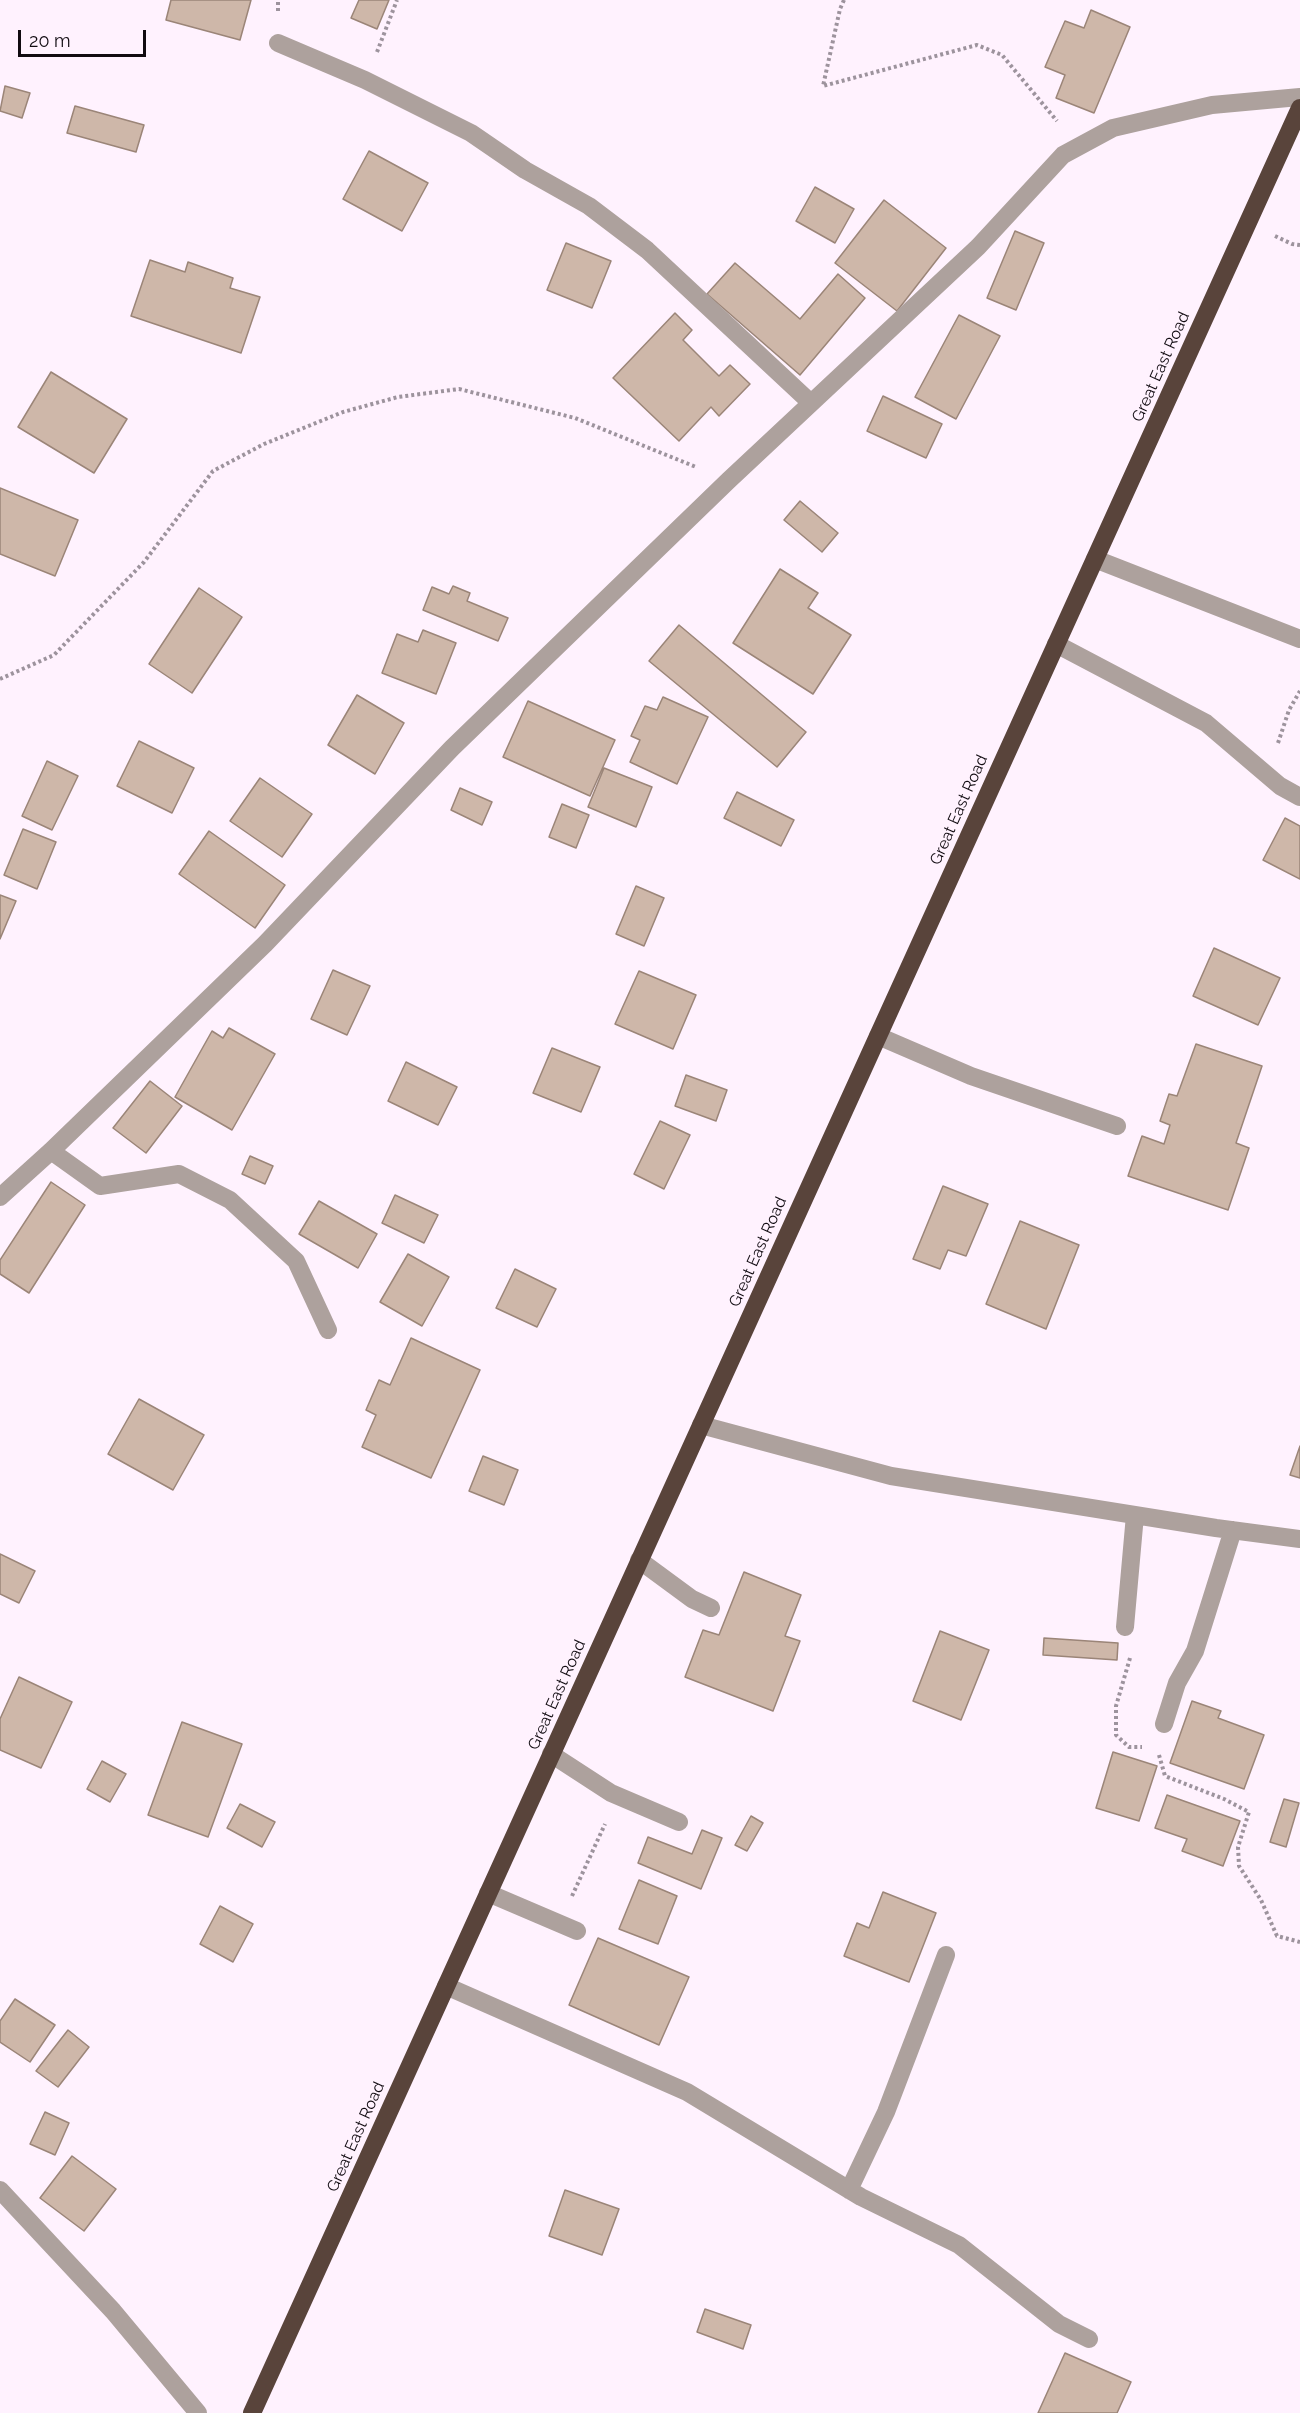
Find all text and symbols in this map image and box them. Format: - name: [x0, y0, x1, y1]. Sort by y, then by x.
- scale bar: [21, 18, 148, 56]
- text: 20 m: [29, 30, 71, 51]
- street label: Great East Road: [1128, 309, 1194, 425]
- street label: Great East Road: [926, 752, 992, 868]
- street label: Great East Road: [725, 1194, 791, 1310]
- street label: Great East Road: [524, 1637, 590, 1753]
- street label: Great East Road: [323, 2079, 389, 2195]

